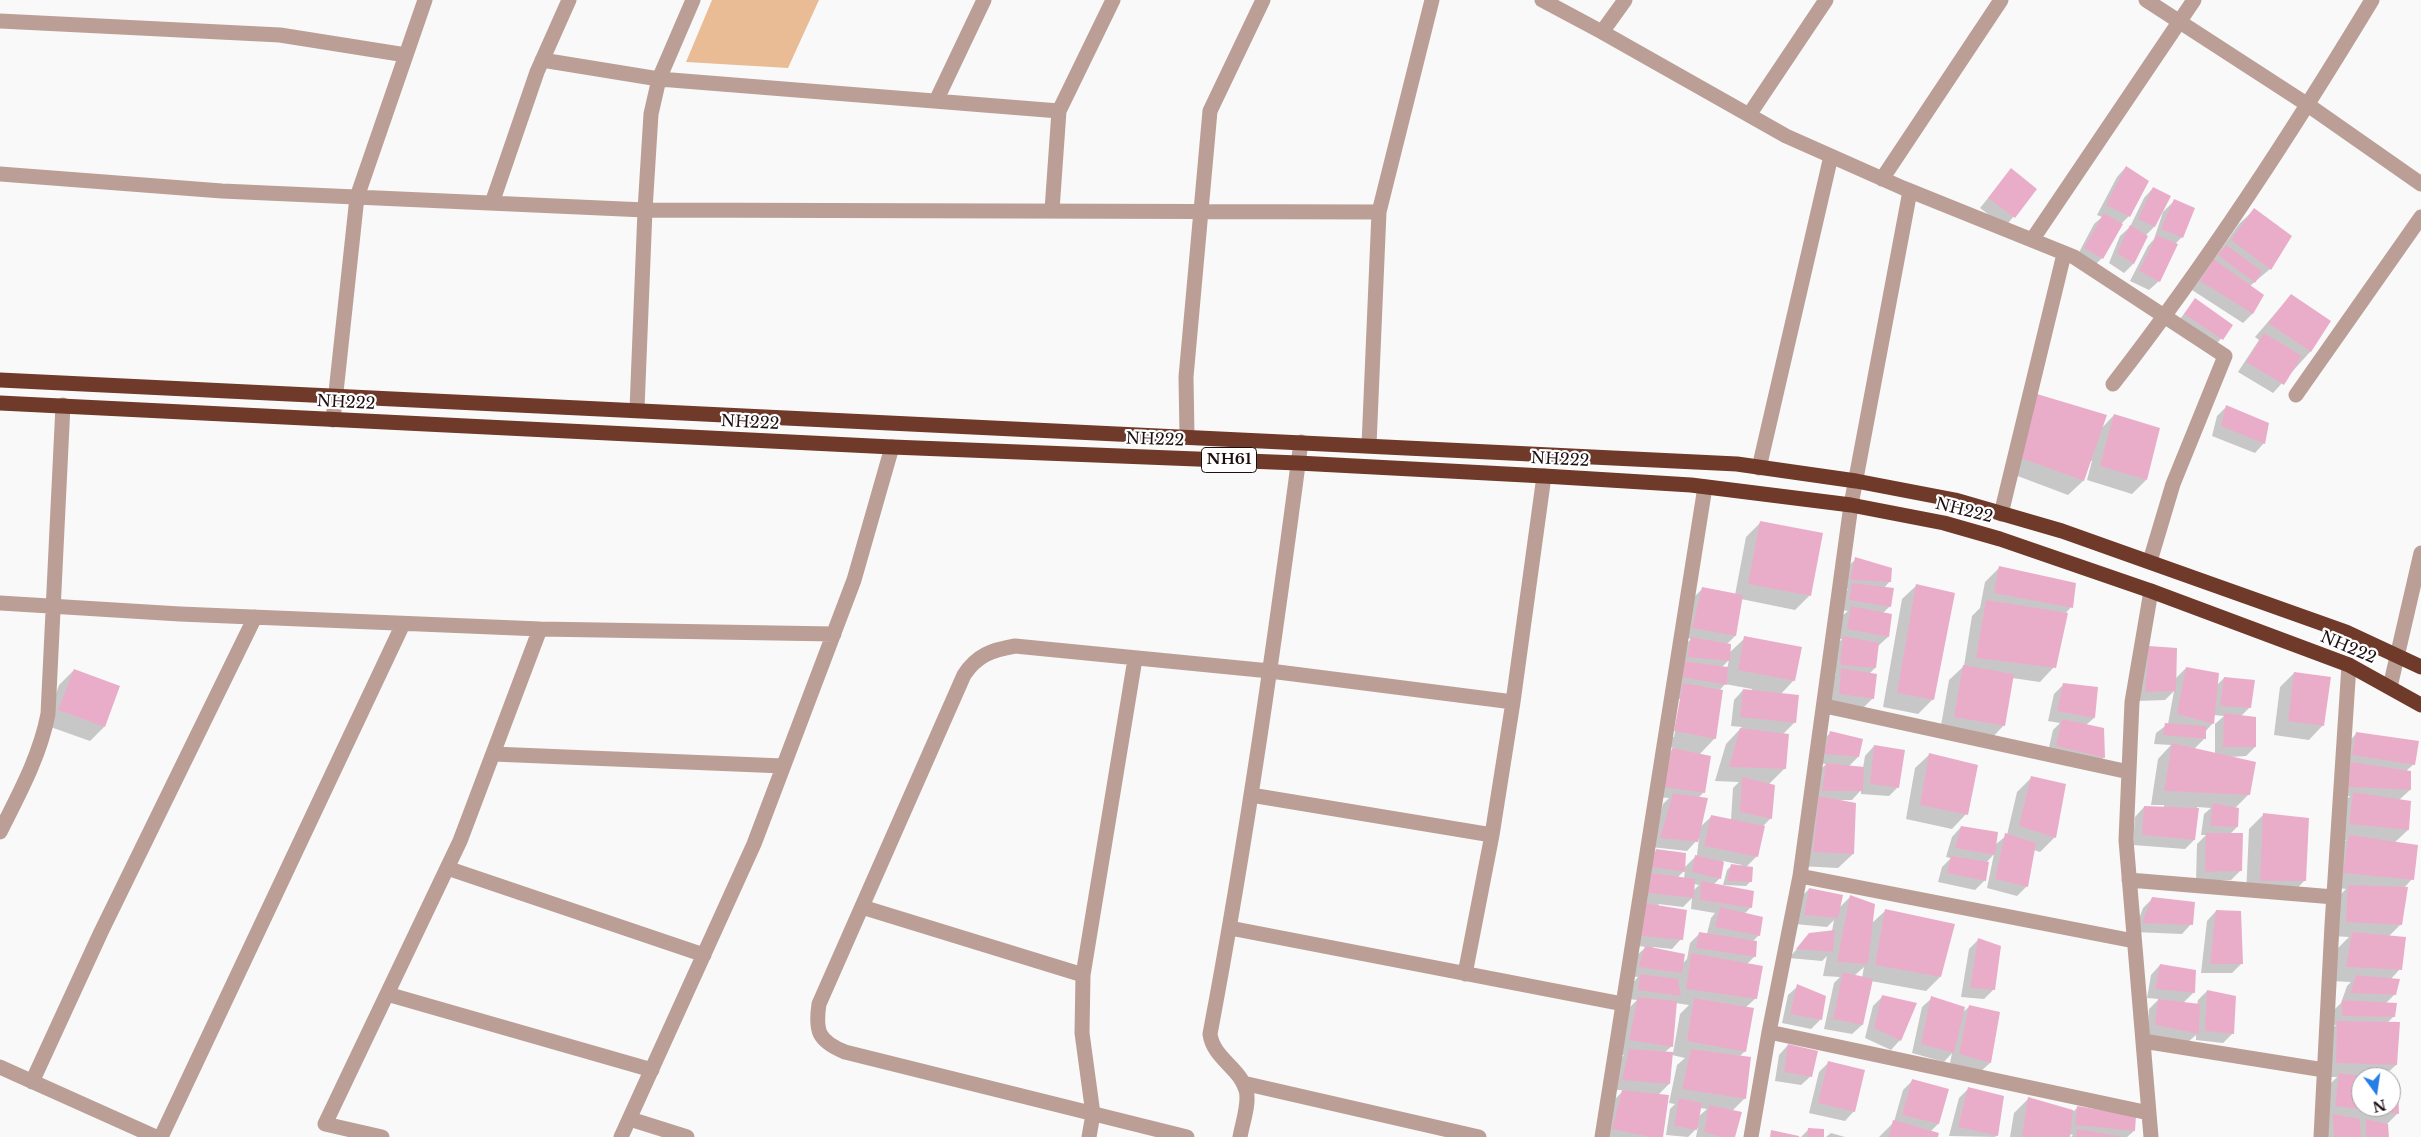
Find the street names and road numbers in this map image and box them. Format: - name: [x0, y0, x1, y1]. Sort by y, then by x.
- street label: NH222: [316, 392, 376, 414]
- street label: NH222: [720, 412, 780, 434]
- street label: NH222: [1125, 429, 1185, 451]
- road number: NH61: [1202, 448, 1256, 472]
- street label: NH222: [1530, 449, 1590, 471]
- street label: NH222: [1933, 495, 1995, 527]
- street label: NH222: [2317, 628, 2379, 668]

